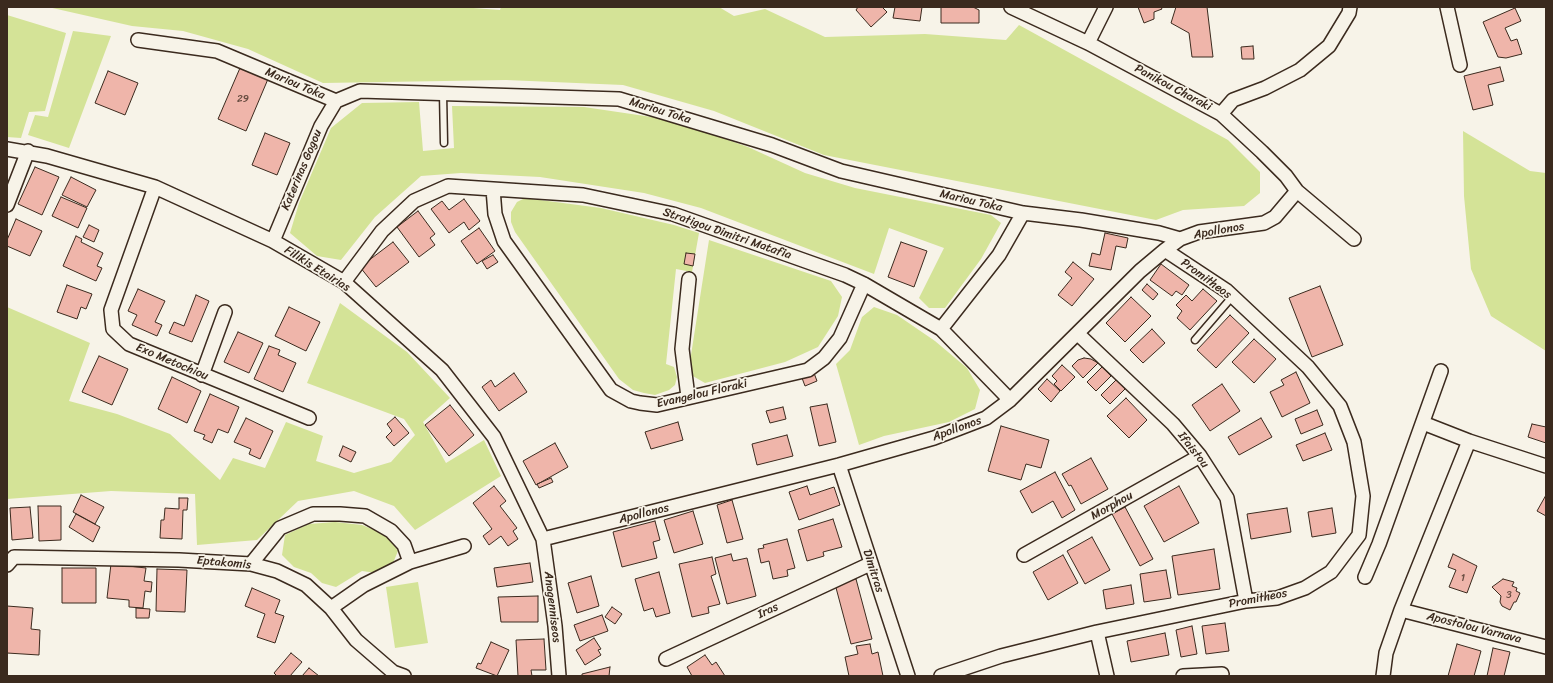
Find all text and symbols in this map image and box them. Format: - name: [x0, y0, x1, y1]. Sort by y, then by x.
- street label: Panikou Charaki: [1132, 62, 1214, 114]
- street label: Mariou Toka: [263, 65, 327, 103]
- house number: 29: [237, 93, 249, 105]
- street label: Mariou Toka: [627, 95, 693, 127]
- street label: Katerinas Gogou: [279, 127, 325, 213]
- street label: Mariou Toka: [938, 187, 1004, 215]
- street label: Stratigou Dimitri Matafia: [661, 205, 793, 263]
- street label: Apollonos: [1193, 219, 1245, 243]
- street label: Filikis Etairias: [281, 243, 353, 295]
- street label: Promitheos: [1178, 256, 1234, 302]
- street label: Exo Metochiou: [134, 340, 210, 384]
- street label: Evangelou Floraki: [655, 377, 749, 411]
- street label: Apollonos: [930, 413, 984, 445]
- street label: Ifaistou: [1174, 429, 1212, 471]
- street label: Morphou: [1088, 489, 1136, 523]
- street label: Apollonos: [617, 501, 671, 527]
- street label: Dimitras: [859, 548, 887, 594]
- street label: Eptakomis: [196, 553, 252, 573]
- street label: Anagenniseos: [540, 571, 564, 643]
- house number: 1: [1461, 572, 1465, 584]
- street label: Promitheos: [1227, 586, 1289, 612]
- house number: 3: [1506, 589, 1512, 601]
- street label: Iras: [755, 600, 781, 622]
- street label: Apostolou Varnava: [1425, 609, 1523, 647]

